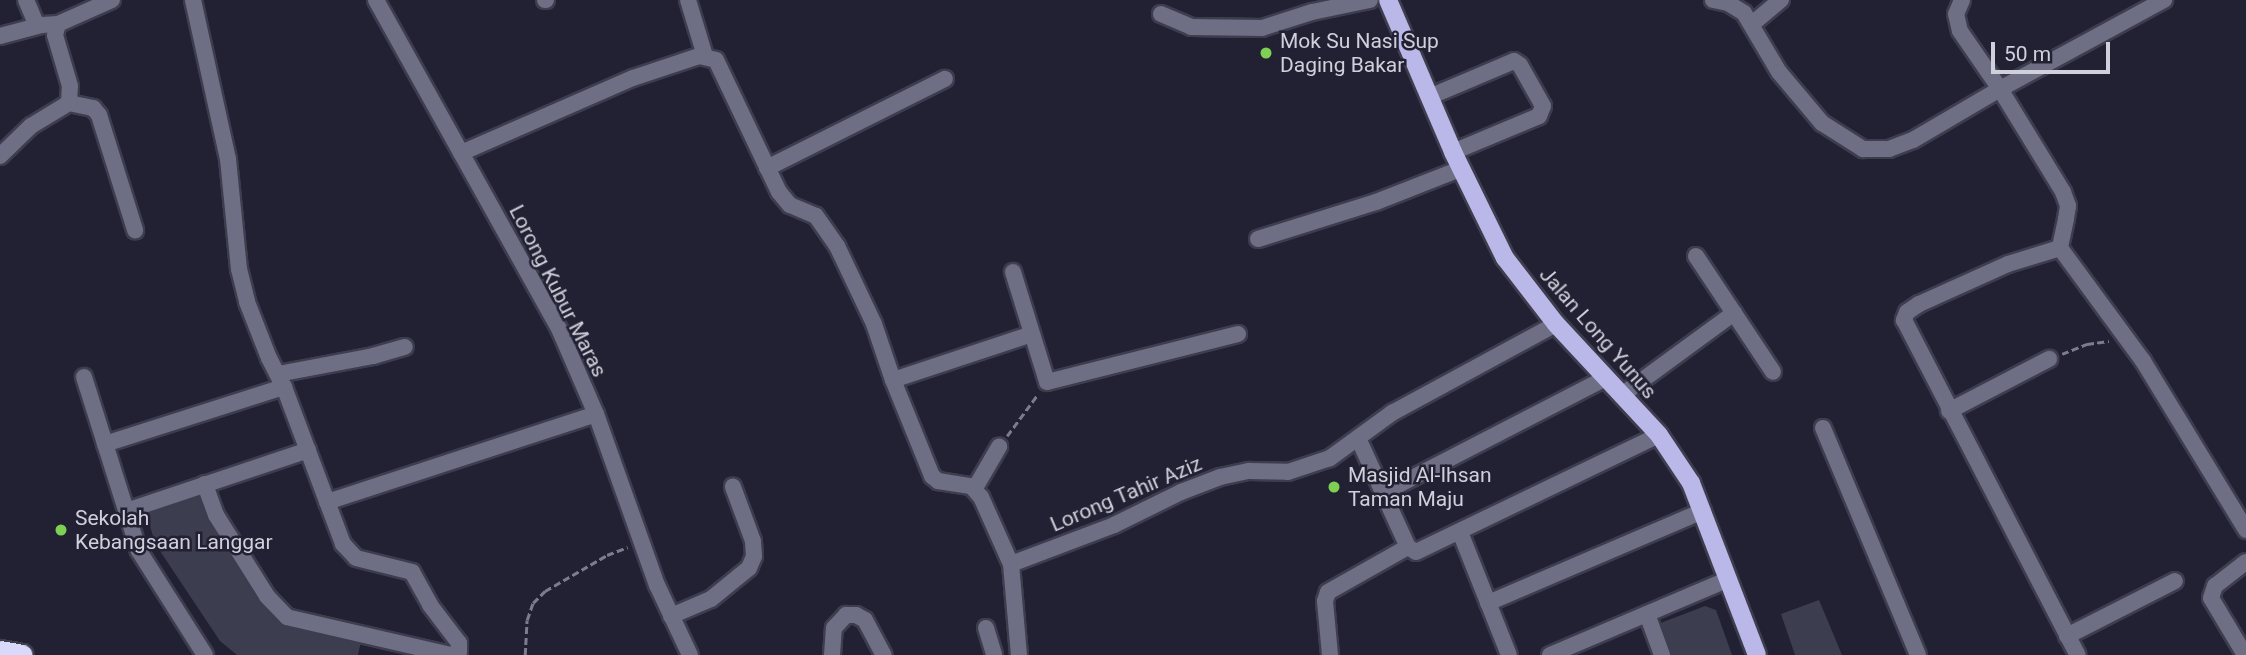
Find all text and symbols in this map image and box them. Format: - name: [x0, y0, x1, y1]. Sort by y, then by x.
- place label: Mok Su Nasi Sup Daging Bakar: [1280, 28, 1439, 78]
- scale bar: [1994, 28, 2113, 72]
- text: 50 m: [2004, 42, 2051, 66]
- marker: Mok Su Nasi Sup Daging Bakar: [1258, 45, 1274, 61]
- street label: Lorong Kubur Maras: [504, 201, 612, 381]
- street label: Jalan Long Yunus: [1534, 262, 1662, 404]
- street label: Lorong Tahir Aziz: [1046, 451, 1206, 537]
- place label: Masjid Al-Ihsan Taman Maju: [1348, 462, 1492, 512]
- marker: Masjid Al-Ihsan Taman Maju: [1326, 479, 1342, 495]
- place label: Sekolah Kebangsaan Langgar: [75, 505, 273, 555]
- marker: Sekolah Kebangsaan Langgar: [53, 522, 69, 538]

